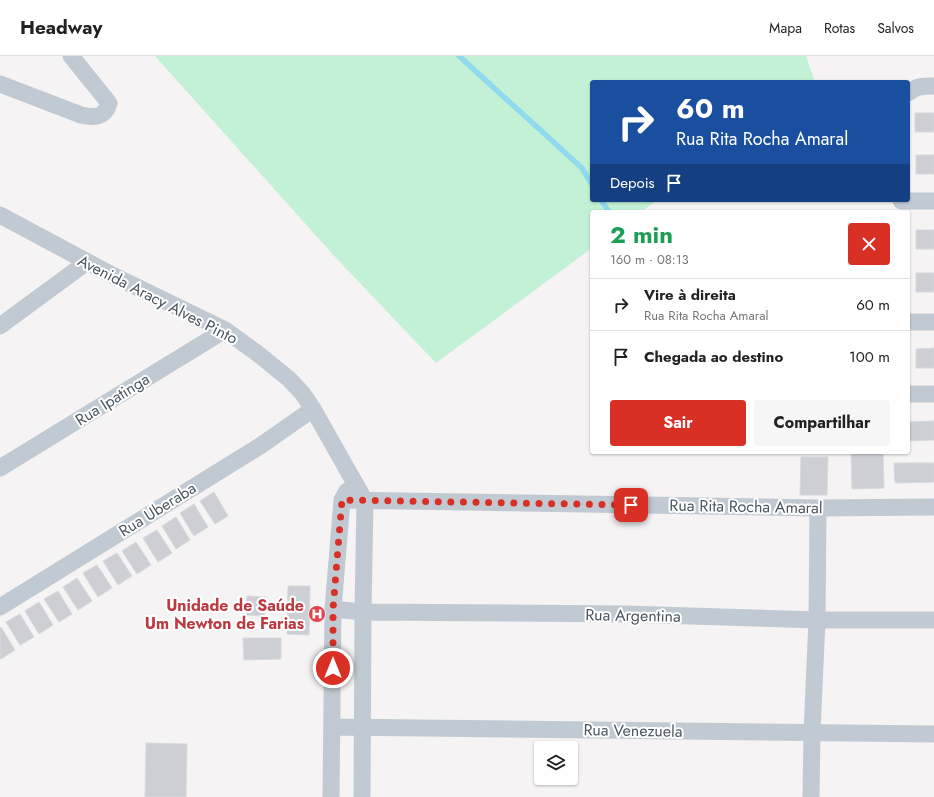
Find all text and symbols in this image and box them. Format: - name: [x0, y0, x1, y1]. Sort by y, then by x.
- text: Headway: [20, 14, 102, 41]
- text: Mapa: [769, 18, 802, 38]
- text: Rotas: [824, 18, 855, 38]
- text: Salvos: [877, 18, 914, 38]
- text: 60 m: [676, 88, 745, 129]
- icon: right: [610, 96, 662, 148]
- text: Rua Rita Rocha Amaral: [676, 126, 848, 152]
- text: Depois: [610, 172, 655, 194]
- icon: arrive: [663, 172, 685, 194]
- text: 2 min: [610, 217, 673, 252]
- button: close: [848, 223, 890, 265]
- street label: Avenida Aracy Alves Pinto: [74, 249, 242, 350]
- text: 160 m · 08:13: [610, 250, 689, 269]
- text: Vire à direita: [644, 284, 736, 306]
- icon: right: [610, 294, 632, 316]
- text: 60 m: [856, 294, 890, 316]
- text: Rua Rita Rocha Amaral: [644, 306, 768, 325]
- icon: arrive: [610, 346, 632, 368]
- text: Chegada ao destino: [644, 346, 783, 368]
- text: 100 m: [849, 346, 890, 368]
- street label: Rua Ipatinga: [71, 367, 154, 431]
- button: Sair: [610, 400, 746, 446]
- button: Compartilhar: [754, 400, 890, 446]
- street label: Rua Uberaba: [114, 477, 200, 542]
- pin: [614, 488, 648, 522]
- icon: arrive: [620, 494, 642, 516]
- street label: Rua Rita Rocha Amaral: [669, 494, 823, 519]
- place label: Unidade de Saúde Um Newton de Farias: [145, 594, 304, 635]
- street label: Rua Argentina: [585, 603, 681, 628]
- hospital icon: Unidade de Saúde Um Newton de Farias: [307, 604, 327, 624]
- position arrow: [312, 647, 354, 689]
- street label: Rua Venezuela: [583, 718, 683, 743]
- map controls: [534, 741, 578, 785]
- button: layers: [534, 741, 578, 785]

